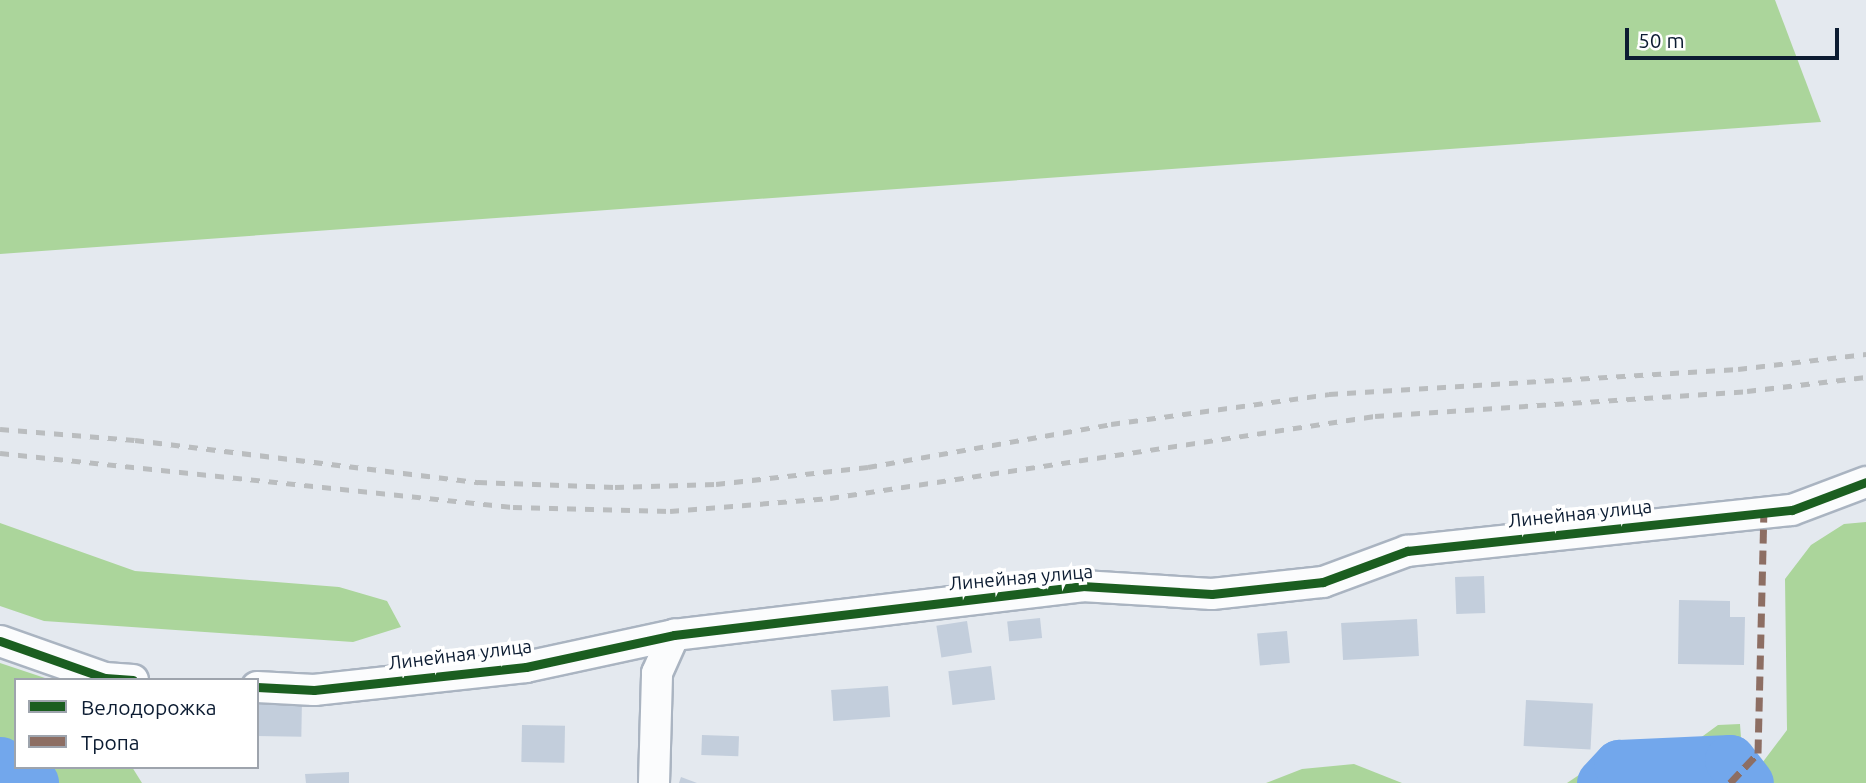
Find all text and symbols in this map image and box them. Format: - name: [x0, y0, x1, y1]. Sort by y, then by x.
- scale bar: [1628, 14, 1842, 58]
- text: 50 m: [1638, 28, 1685, 52]
- street label: Линейная улица: [1507, 495, 1653, 533]
- street label: Линейная улица: [948, 560, 1094, 596]
- street label: Линейная улица: [387, 635, 533, 675]
- legend: [14, 678, 259, 769]
- text: Велодорожка: [81, 695, 217, 719]
- text: Тропа: [81, 730, 140, 754]

